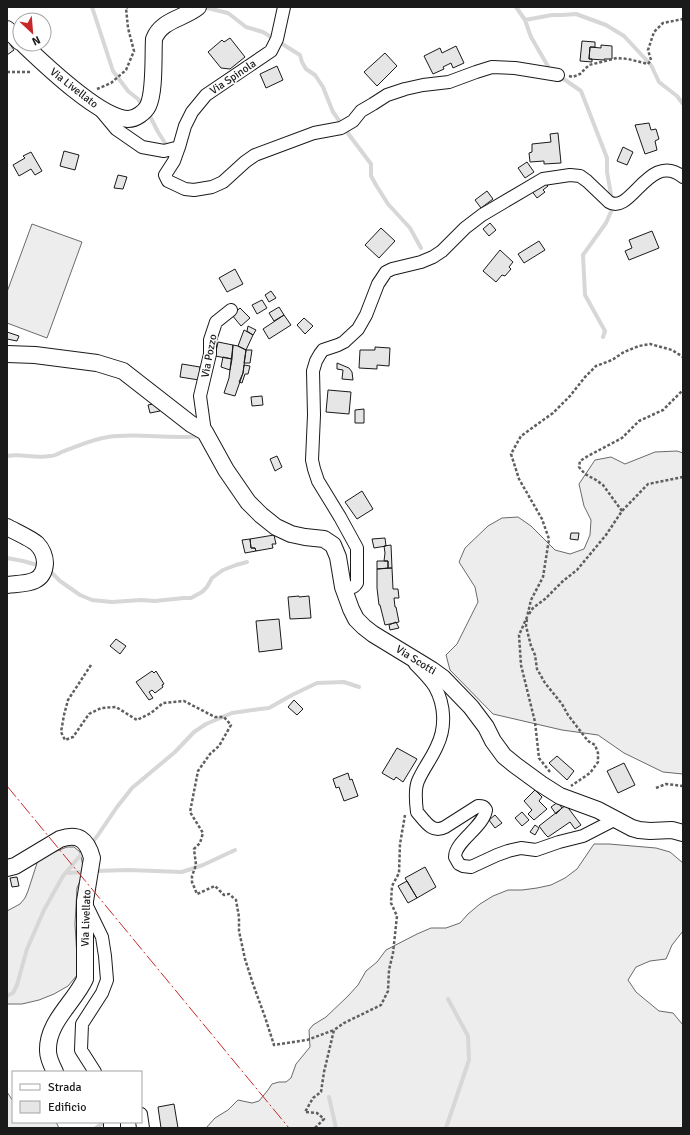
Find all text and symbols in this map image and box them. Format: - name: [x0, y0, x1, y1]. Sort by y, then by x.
- north arrow: [12, 12, 52, 52]
- text: N: [30, 33, 42, 48]
- street label: Via Spinola: [207, 57, 259, 97]
- street label: Via Livellato: [47, 65, 101, 111]
- street label: Via Pozzo: [198, 333, 220, 379]
- street label: Via Scotti: [394, 643, 439, 677]
- street label: Via Livellato: [79, 889, 94, 947]
- legend: [12, 1071, 142, 1123]
- text: Strada: [48, 1080, 82, 1095]
- text: Edificio: [48, 1100, 86, 1115]

